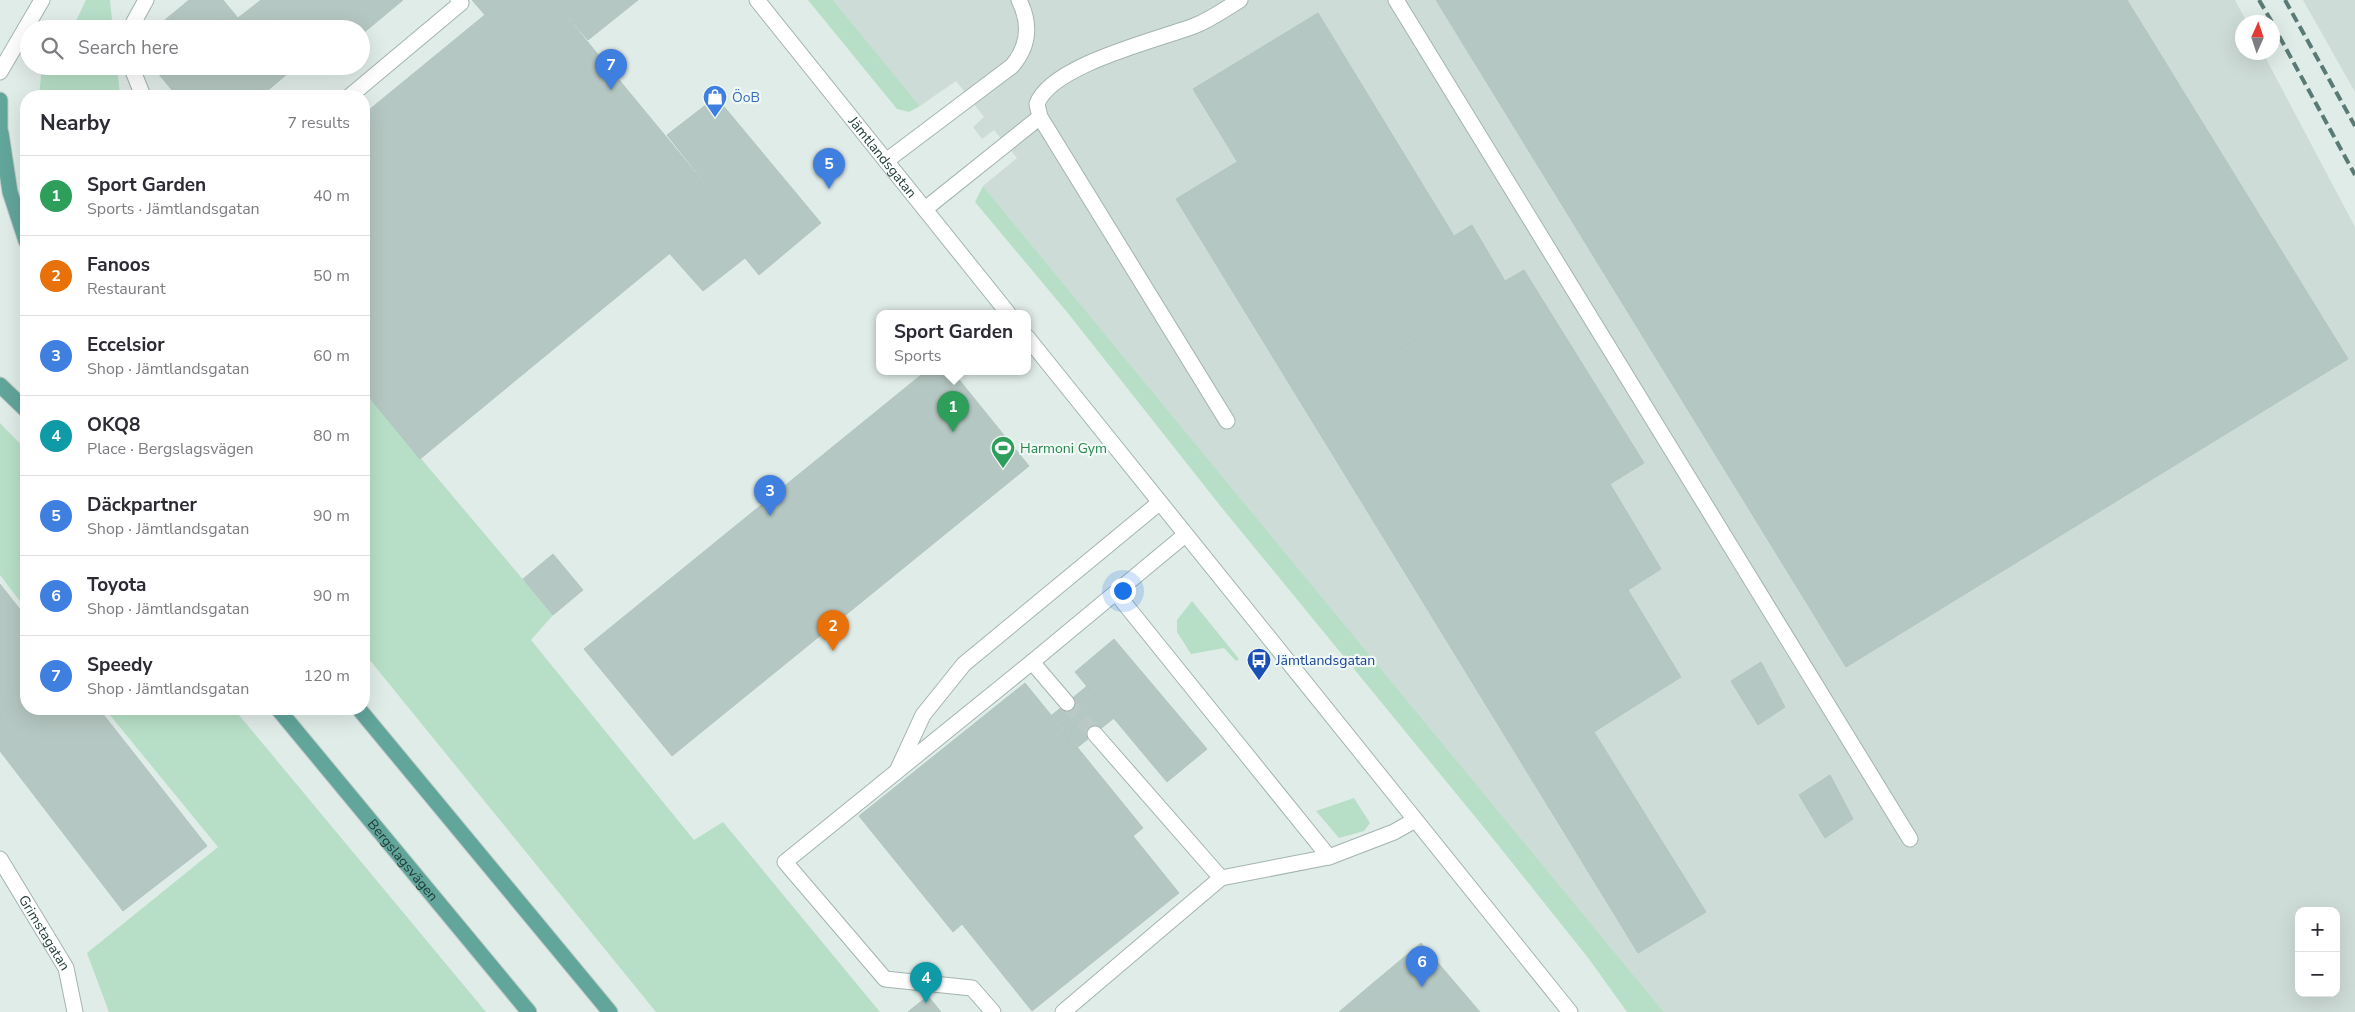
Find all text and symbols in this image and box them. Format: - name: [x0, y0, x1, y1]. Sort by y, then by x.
- north arrow: [2235, 15, 2280, 60]
- search box: [20, 20, 370, 75]
- icon: search: [38, 34, 66, 62]
- text: Search here: [78, 35, 179, 61]
- pin: 7: [595, 49, 627, 90]
- shop icon: ÖoB: [702, 84, 728, 118]
- place label: ÖoB: [732, 88, 760, 107]
- text: Nearby: [40, 109, 110, 137]
- street label: Jämtlandsgatan: [844, 111, 921, 201]
- text: 7 results: [288, 112, 350, 134]
- pin: 5: [813, 148, 845, 189]
- text: Sport Garden: [87, 172, 206, 198]
- text: 1: [51, 185, 61, 207]
- text: 40 m: [313, 185, 350, 207]
- text: Sports · Jämtlandsgatan: [87, 198, 260, 220]
- text: Fanoos: [87, 252, 150, 278]
- text: 2: [51, 265, 61, 287]
- text: 50 m: [313, 265, 350, 287]
- text: Restaurant: [87, 278, 166, 300]
- popup: [876, 310, 1031, 375]
- text: Sport Garden: [894, 319, 1013, 345]
- text: Eccelsior: [87, 332, 165, 358]
- text: 3: [51, 345, 61, 367]
- text: 60 m: [313, 345, 350, 367]
- text: Sports: [894, 345, 941, 367]
- text: Shop · Jämtlandsgatan: [87, 358, 249, 380]
- pin: 1: [937, 391, 969, 432]
- text: OKQ8: [87, 412, 140, 438]
- text: 4: [51, 425, 61, 447]
- text: 80 m: [313, 425, 350, 447]
- sports icon: Harmoni Gym: [990, 435, 1016, 469]
- text: Place · Bergslagsvägen: [87, 438, 254, 460]
- place label: Harmoni Gym: [1020, 439, 1107, 458]
- pin: 3: [754, 475, 786, 516]
- text: Däckpartner: [87, 492, 197, 518]
- text: 5: [51, 505, 61, 527]
- text: 90 m: [313, 505, 350, 527]
- text: Shop · Jämtlandsgatan: [87, 518, 249, 540]
- text: Toyota: [87, 572, 146, 598]
- your location: [1110, 578, 1136, 604]
- text: 6: [51, 585, 61, 607]
- text: 90 m: [313, 585, 350, 607]
- text: Shop · Jämtlandsgatan: [87, 598, 249, 620]
- pin: 2: [817, 610, 849, 651]
- bus stop icon: Jämtlandsgatan: [1246, 647, 1272, 681]
- place label: Jämtlandsgatan: [1275, 651, 1375, 670]
- text: Speedy: [87, 652, 152, 678]
- text: 7: [51, 665, 61, 687]
- text: 120 m: [303, 665, 350, 687]
- text: Shop · Jämtlandsgatan: [87, 678, 249, 700]
- street label: Bergslagsvägen: [363, 815, 443, 905]
- street label: Grimstagatan: [14, 891, 75, 974]
- map controls: [2295, 907, 2340, 997]
- button: +: [2295, 907, 2340, 952]
- pin: 6: [1406, 946, 1438, 987]
- button: −: [2295, 952, 2340, 997]
- pin: 4: [910, 962, 942, 1003]

